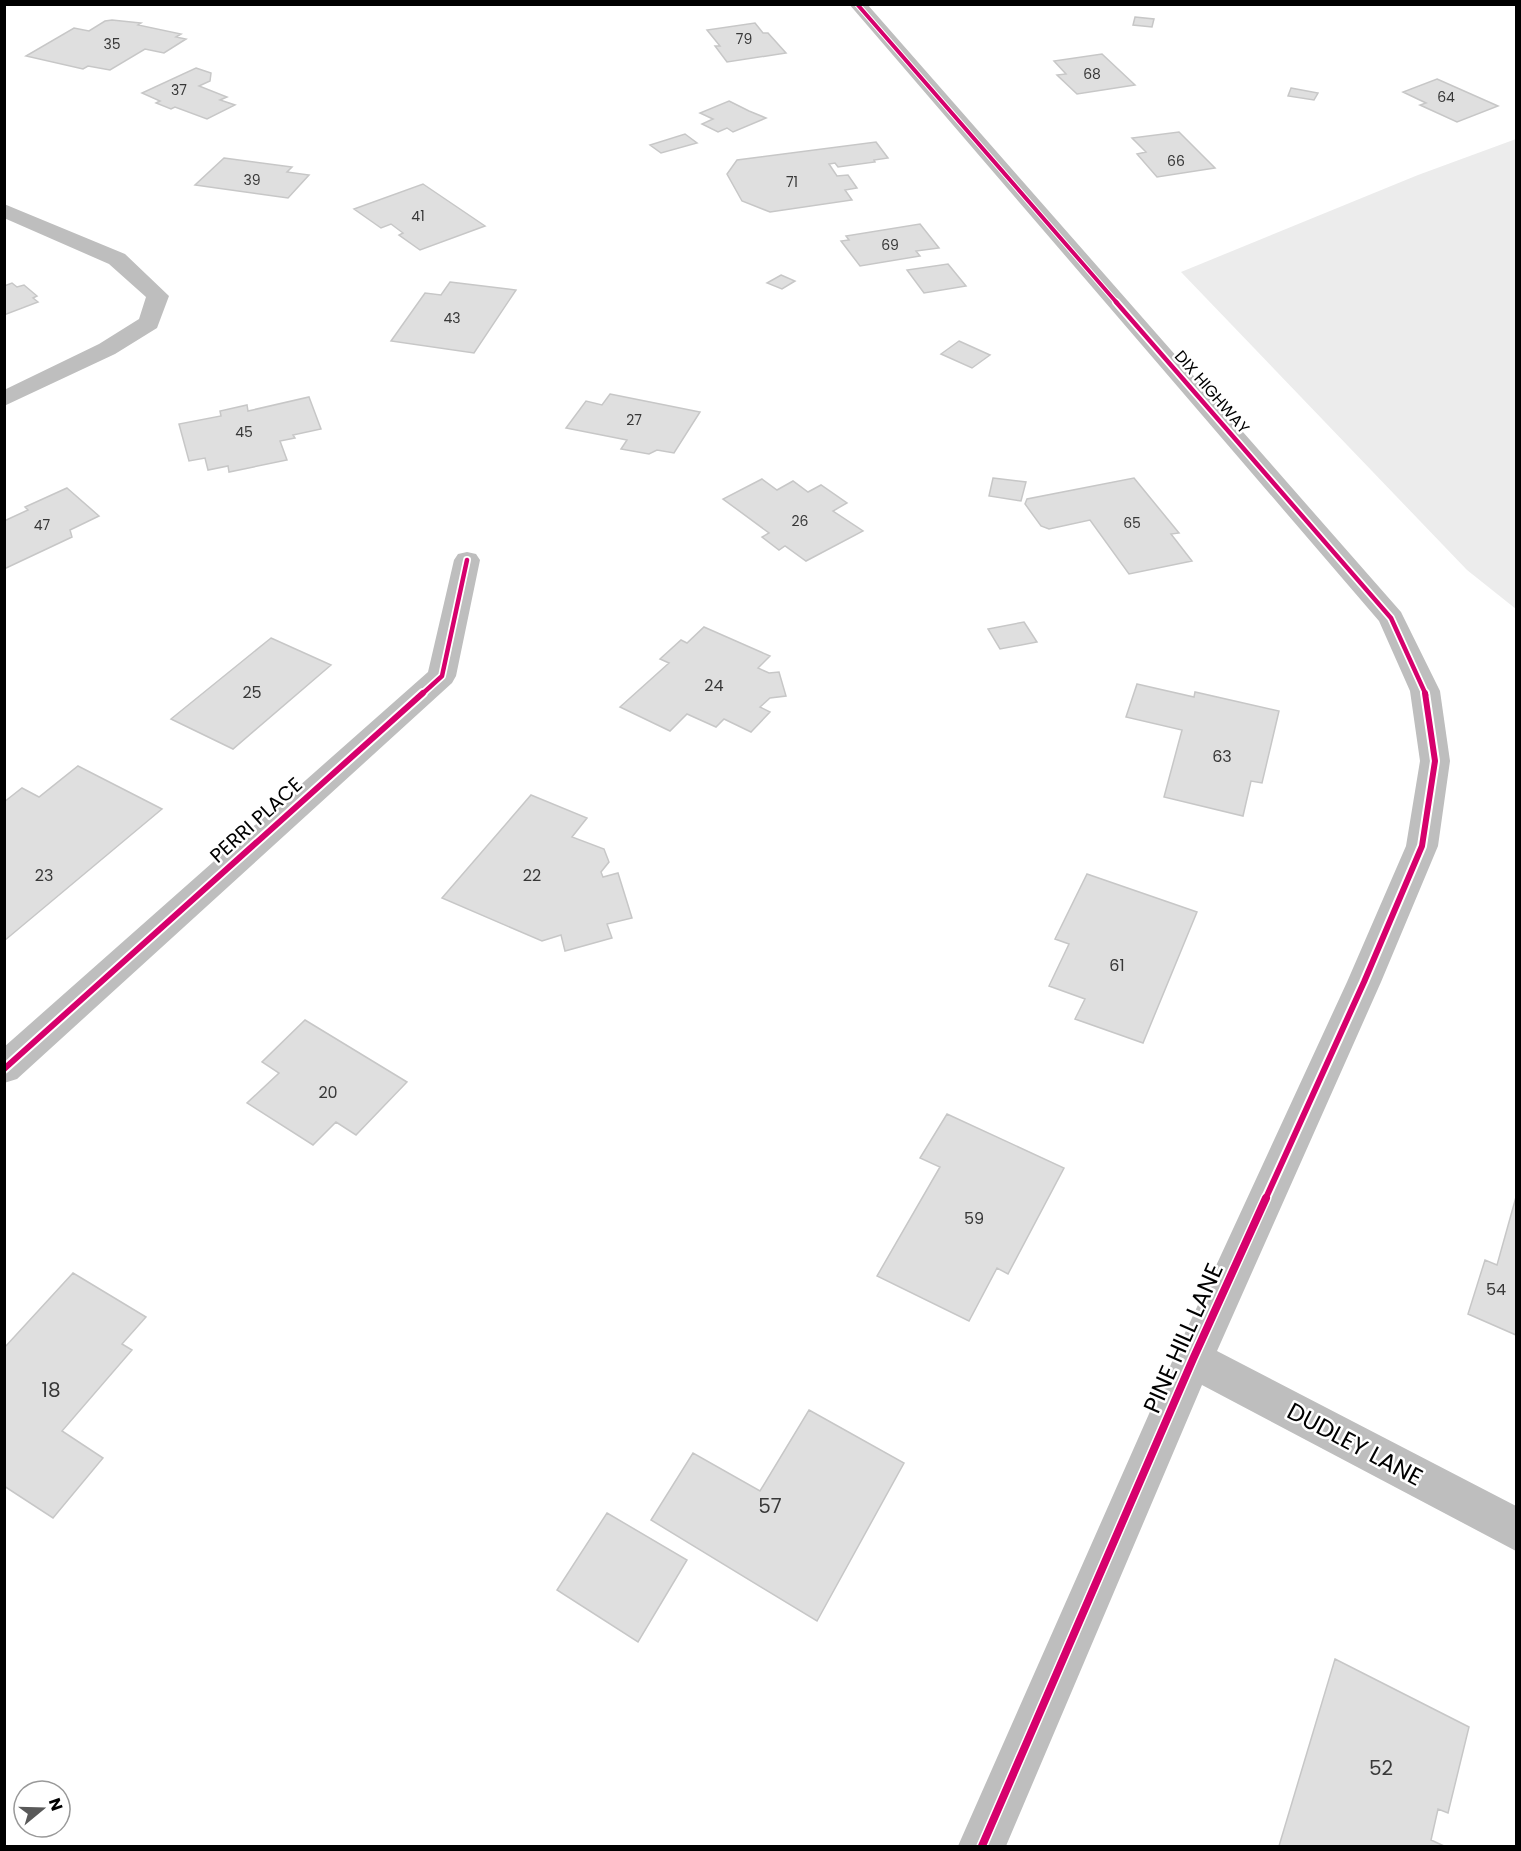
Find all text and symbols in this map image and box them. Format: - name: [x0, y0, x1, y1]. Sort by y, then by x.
- house number: 79: [736, 29, 752, 49]
- house number: 35: [103, 34, 121, 54]
- house number: 68: [1083, 64, 1101, 84]
- house number: 37: [171, 80, 187, 100]
- house number: 64: [1437, 87, 1455, 107]
- house number: 66: [1167, 151, 1185, 171]
- house number: 39: [243, 170, 261, 190]
- house number: 71: [786, 172, 798, 192]
- house number: 41: [411, 206, 425, 226]
- house number: 69: [881, 235, 899, 255]
- house number: 43: [443, 308, 461, 328]
- street label: DIX HIGHWAY: [1169, 345, 1255, 439]
- house number: 27: [626, 410, 642, 430]
- house number: 45: [235, 422, 253, 442]
- house number: 26: [792, 511, 809, 531]
- house number: 65: [1123, 513, 1141, 533]
- house number: 47: [34, 515, 51, 535]
- house number: 24: [704, 674, 724, 697]
- house number: 25: [242, 681, 262, 704]
- house number: 63: [1212, 745, 1232, 768]
- street label: PERRI PLACE: [204, 771, 308, 869]
- house number: 23: [35, 864, 53, 887]
- house number: 22: [523, 864, 541, 887]
- house number: 61: [1109, 954, 1125, 977]
- house number: 20: [318, 1081, 338, 1104]
- house number: 59: [964, 1207, 984, 1230]
- street label: PINE HILL LANE: [1135, 1258, 1231, 1418]
- house number: 54: [1486, 1278, 1506, 1301]
- house number: 18: [41, 1376, 61, 1404]
- street label: DUDLEY LANE: [1281, 1394, 1429, 1494]
- house number: 57: [758, 1492, 782, 1520]
- house number: 52: [1369, 1754, 1393, 1782]
- north arrow: [12, 1779, 72, 1839]
- text: N: [43, 1795, 69, 1814]

